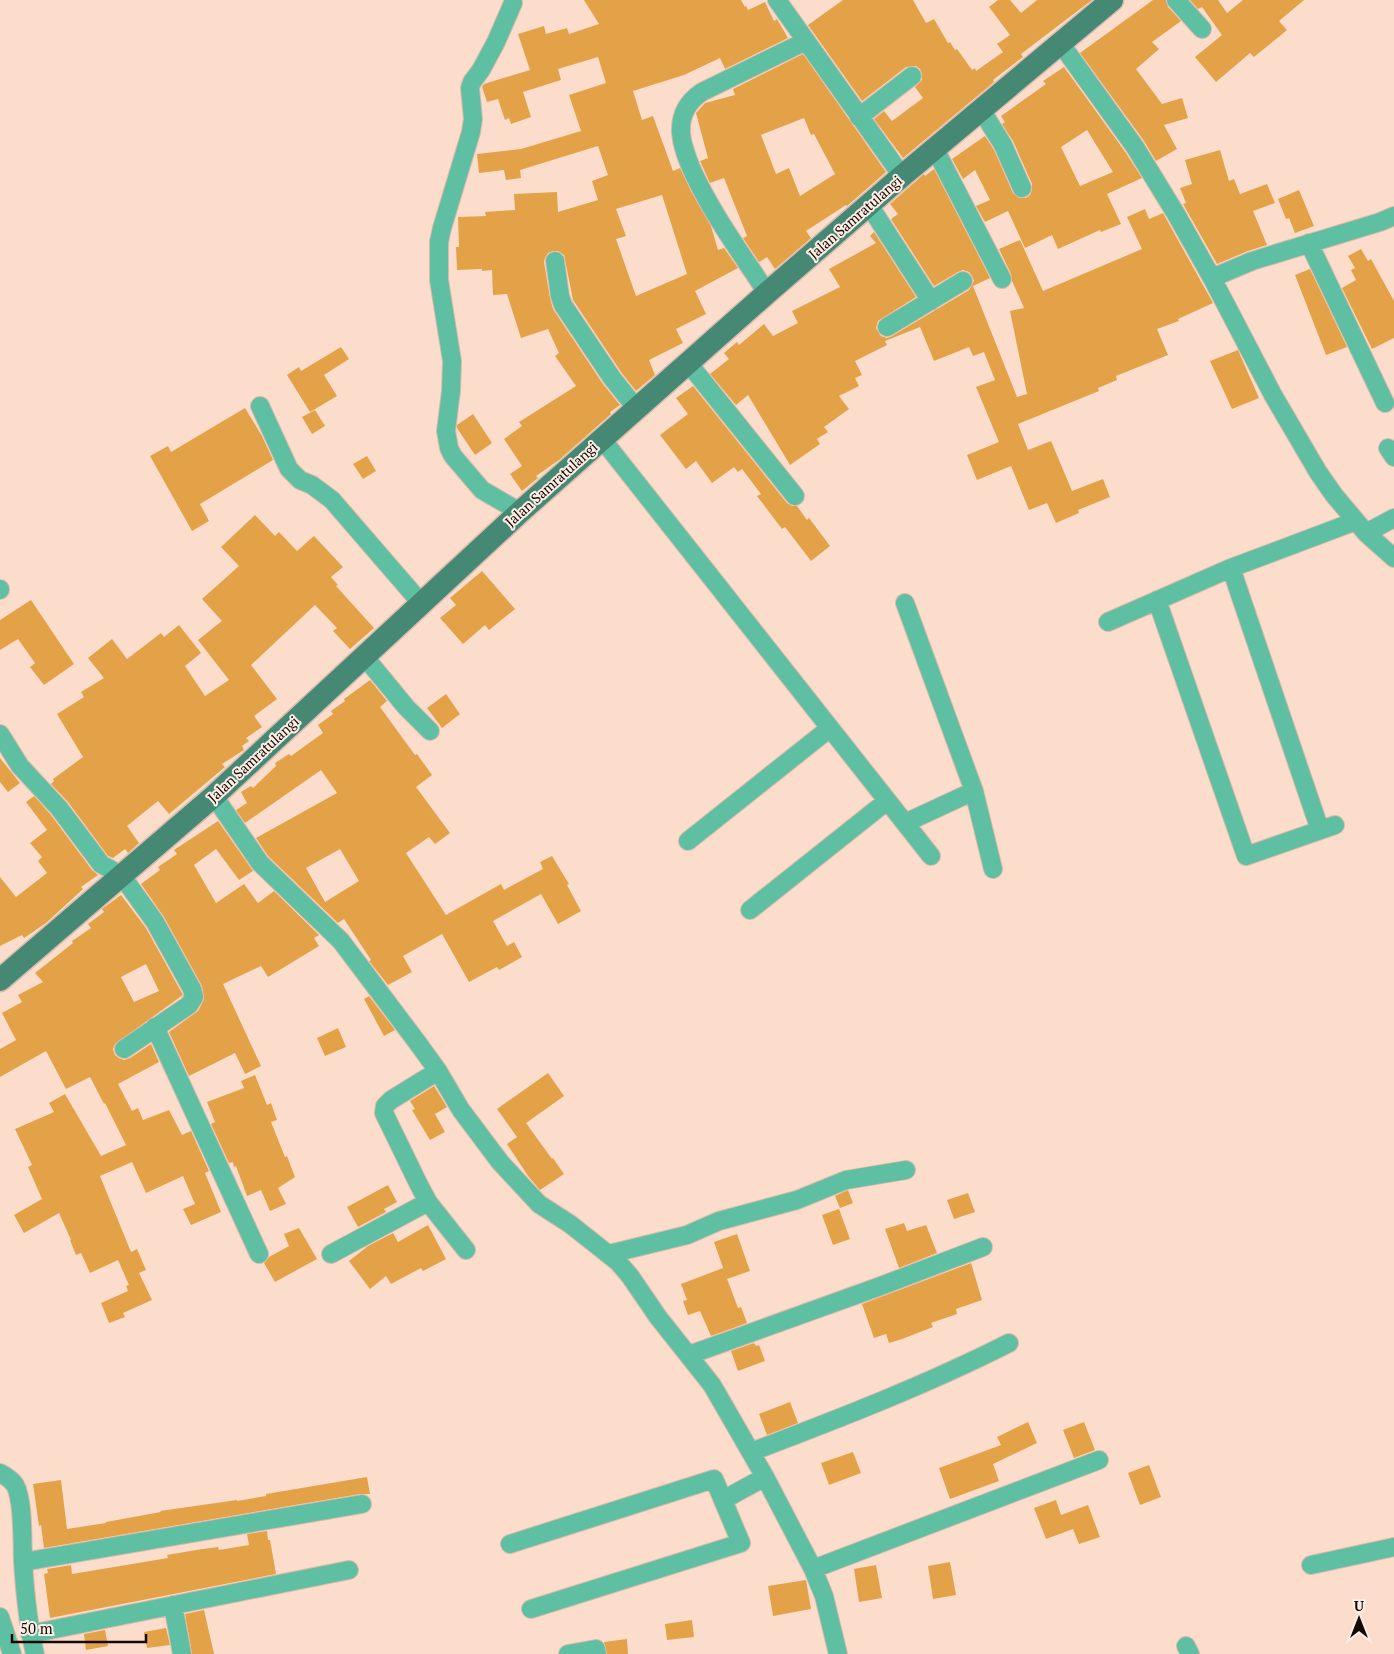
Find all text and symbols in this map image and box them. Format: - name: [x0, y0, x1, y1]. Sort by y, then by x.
- street label: Jalan Samratulangi: [804, 171, 906, 263]
- street label: Jalan Samratulangi: [501, 437, 601, 531]
- street label: Jalan Samratulangi: [203, 712, 303, 806]
- north arrow: [1334, 1594, 1384, 1644]
- text: U: [1354, 1596, 1364, 1615]
- scale bar: [12, 1612, 146, 1644]
- text: 50 m: [20, 1618, 53, 1638]

